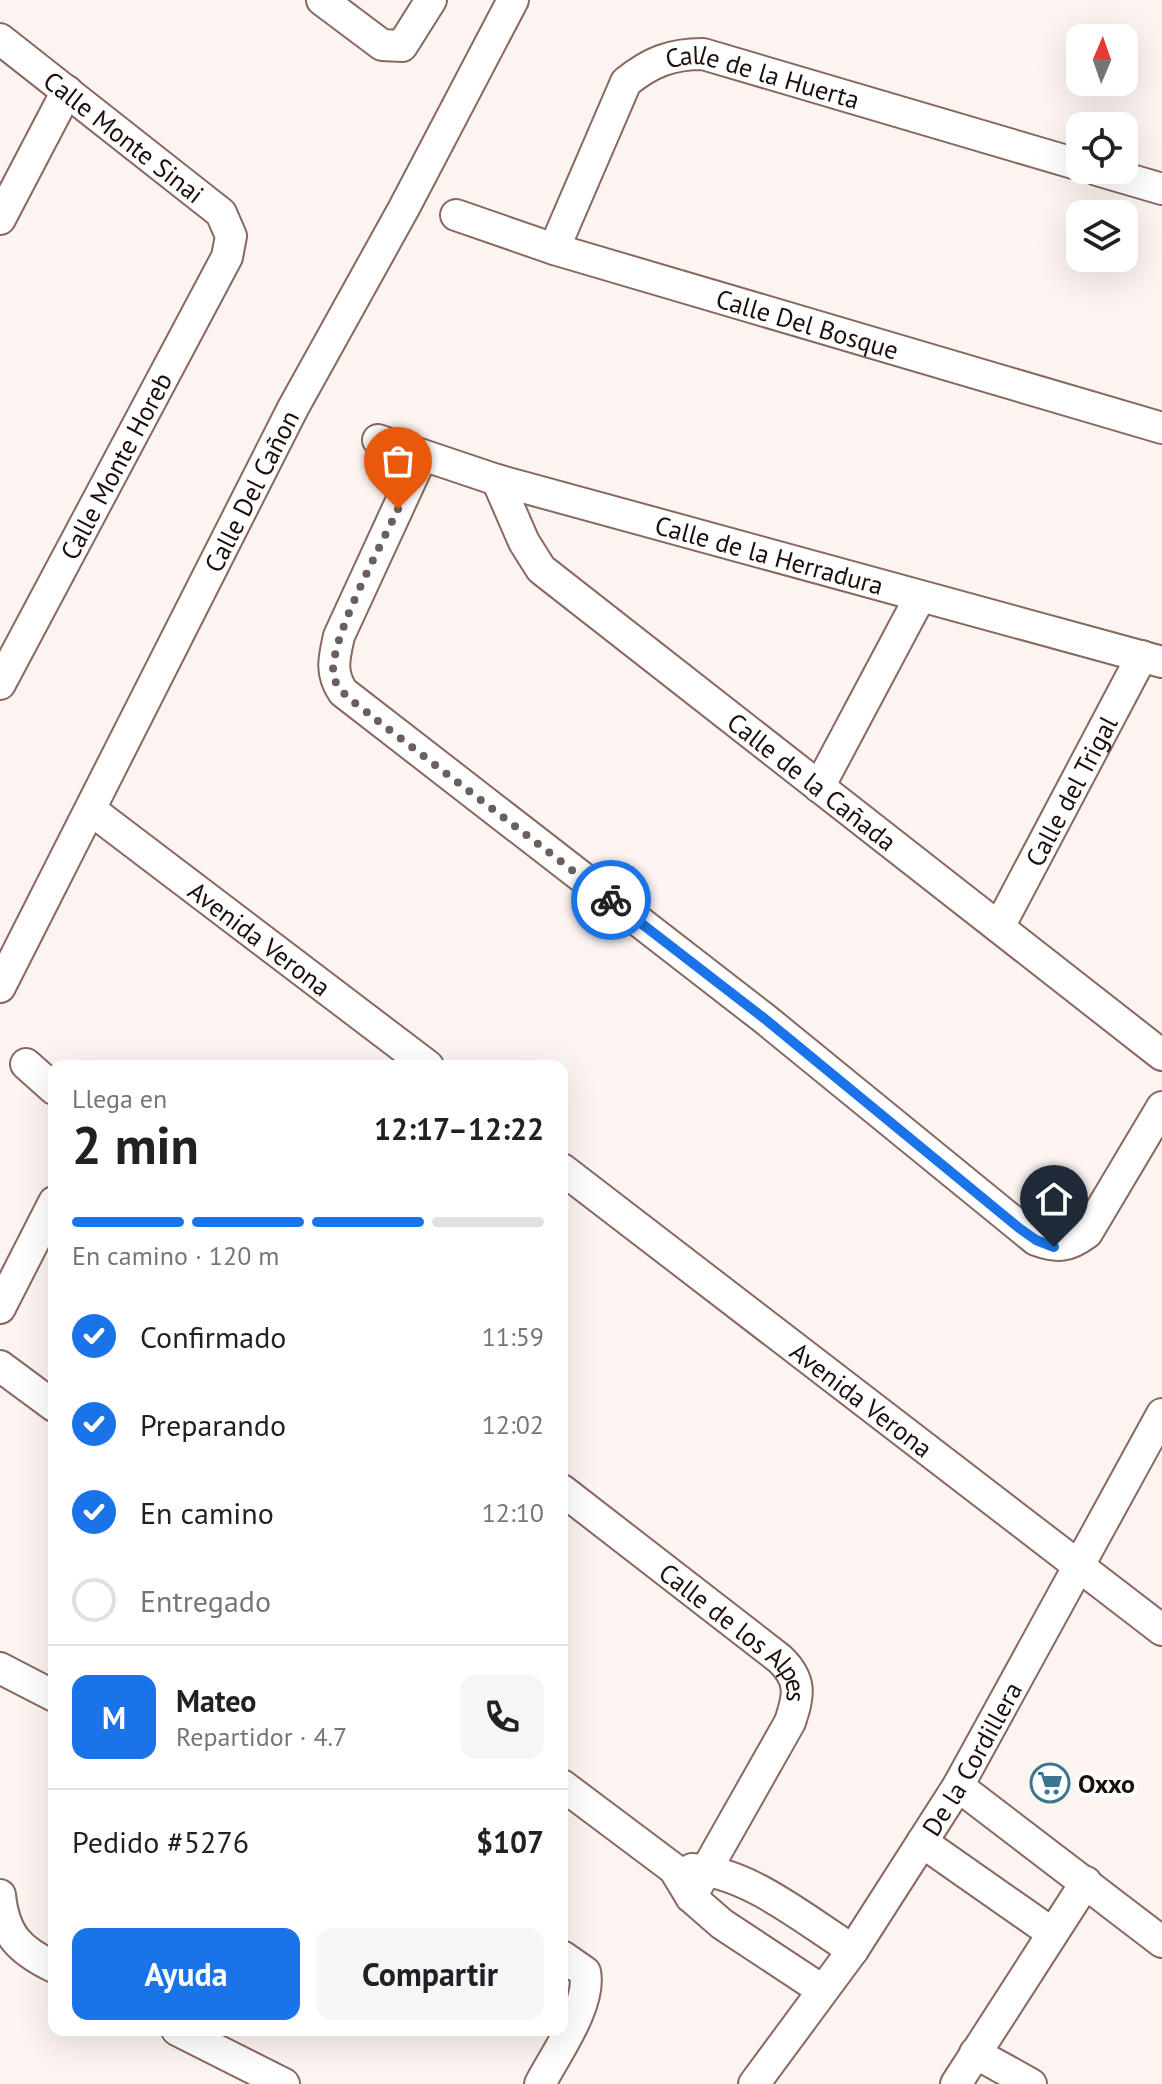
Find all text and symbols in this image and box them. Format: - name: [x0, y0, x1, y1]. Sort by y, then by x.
- north arrow: [1066, 24, 1138, 96]
- map controls: [1066, 24, 1138, 272]
- street label: Calle de la Huerta: [662, 37, 864, 116]
- street label: Calle Monte Sinai: [37, 63, 211, 210]
- button: locate: [1066, 112, 1138, 184]
- button: layers: [1066, 200, 1138, 272]
- street label: Calle Del Bosque: [712, 281, 903, 366]
- street label: Calle Monte Horeb: [53, 367, 179, 565]
- street label: Calle Del Cañon: [196, 404, 306, 577]
- pin: [364, 427, 432, 509]
- icon: bag: [376, 439, 420, 483]
- street label: Calle de la Herradura: [652, 508, 887, 602]
- street label: Calle de la Cañada: [721, 705, 903, 858]
- street label: Calle del Trigal: [1018, 710, 1124, 872]
- courier: [571, 860, 651, 940]
- street label: Avenida Verona: [182, 874, 338, 1003]
- icon: bike: [589, 878, 633, 922]
- text: Llega en: [72, 1082, 167, 1115]
- text: 12:17–12:22: [374, 1109, 544, 1148]
- text: 2 min: [72, 1111, 199, 1178]
- pin: [1020, 1165, 1088, 1247]
- icon: home: [1032, 1177, 1076, 1221]
- text: En camino · 120 m: [72, 1239, 279, 1272]
- icon: check: [72, 1314, 116, 1358]
- text: Confirmado: [140, 1317, 286, 1356]
- text: 11:59: [482, 1320, 544, 1353]
- street label: Avenida Verona: [784, 1334, 939, 1464]
- icon: check: [72, 1402, 116, 1446]
- text: Preparando: [140, 1405, 286, 1444]
- text: 12:02: [482, 1408, 544, 1441]
- icon: check: [72, 1490, 116, 1534]
- text: En camino: [140, 1493, 274, 1532]
- text: 12:10: [482, 1496, 544, 1529]
- street label: Calle de los Alpes: [653, 1555, 814, 1704]
- text: Entregado: [140, 1581, 271, 1620]
- button: phone: [460, 1675, 544, 1759]
- street label: De la Cordillera: [914, 1676, 1029, 1842]
- text: Mateo: [176, 1681, 256, 1720]
- text: M: [102, 1698, 126, 1737]
- text: Repartidor · 4.7: [176, 1720, 347, 1753]
- supermarket icon: Oxxo: [1029, 1762, 1071, 1804]
- place label: Oxxo: [1078, 1767, 1135, 1800]
- text: Pedido #5276: [72, 1822, 249, 1861]
- text: $107: [476, 1822, 544, 1861]
- button: Ayuda: [72, 1928, 300, 2020]
- button: Compartir: [316, 1928, 544, 2020]

